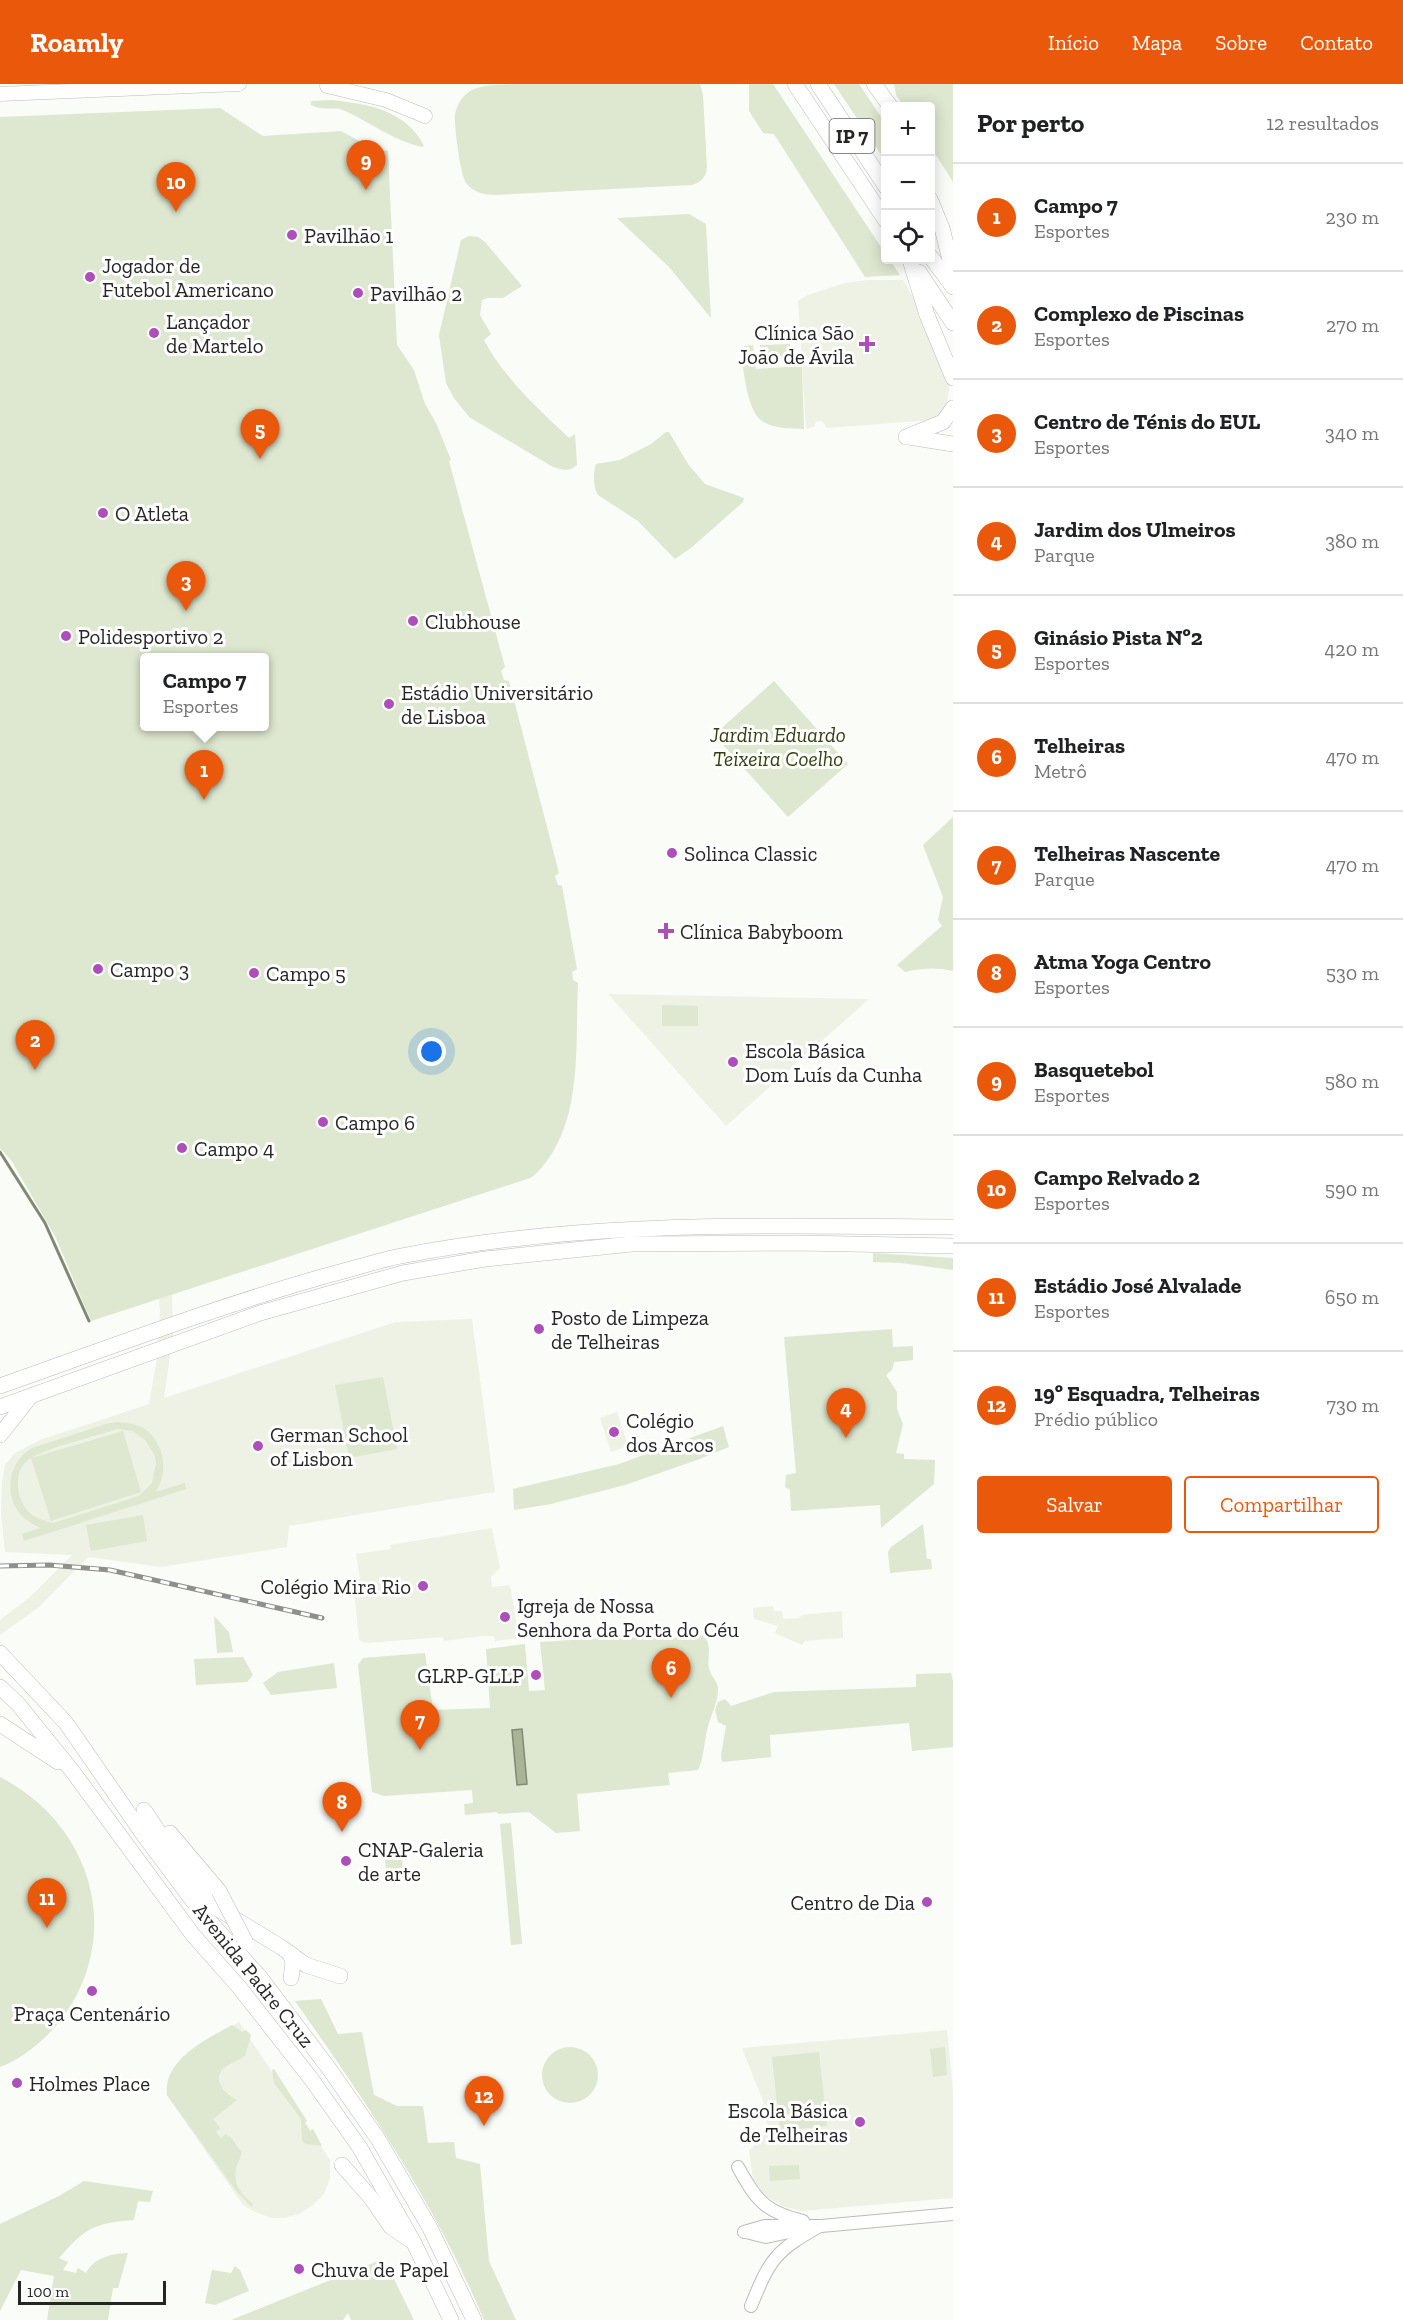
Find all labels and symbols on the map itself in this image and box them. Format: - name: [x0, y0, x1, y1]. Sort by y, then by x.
- road number: IP 7: [830, 119, 874, 153]
- pin: 9: [346, 141, 386, 190]
- pin: 10: [156, 162, 195, 212]
- place label: Pavilhão 1: [304, 223, 393, 248]
- marker: Pavilhão 1: [285, 228, 299, 242]
- place label: Jogador de Futebol Americano: [102, 253, 274, 302]
- marker: Jogador de Futebol Americano: [83, 270, 97, 284]
- place label: Pavilhão 2: [370, 281, 462, 306]
- marker: Pavilhão 2: [351, 286, 365, 300]
- place label: Lançador de Martelo: [166, 309, 263, 358]
- place label: Clínica São João de Ávila: [738, 320, 854, 369]
- marker: Lançador de Martelo: [147, 326, 161, 340]
- marker: Clínica São João de Ávila: [858, 335, 876, 353]
- pin: 5: [240, 410, 280, 459]
- place label: O Atleta: [115, 501, 189, 526]
- marker: O Atleta: [96, 506, 110, 520]
- pin: 3: [166, 562, 206, 611]
- place label: Clubhouse: [425, 609, 521, 634]
- marker: Clubhouse: [406, 614, 420, 628]
- place label: Polidesportivo 2: [78, 624, 224, 649]
- marker: Polidesportivo 2: [59, 629, 73, 643]
- place label: Estádio Universitário de Lisboa: [401, 680, 593, 729]
- marker: Estádio Universitário de Lisboa: [382, 697, 396, 711]
- park label: Jardim Eduardo Teixeira Coelho: [709, 722, 846, 771]
- pin: 1: [184, 750, 224, 800]
- place label: Solinca Classic: [684, 841, 817, 866]
- marker: Solinca Classic: [665, 846, 679, 860]
- place label: Clínica Babyboom: [680, 919, 843, 944]
- marker: Clínica Babyboom: [657, 922, 675, 940]
- place label: Campo 3: [110, 957, 189, 982]
- place label: Campo 5: [266, 961, 346, 986]
- marker: Campo 3: [91, 962, 105, 976]
- marker: Campo 5: [247, 966, 261, 980]
- pin: 2: [15, 1020, 54, 1070]
- your location: [417, 1037, 446, 1066]
- place label: Escola Básica Dom Luís da Cunha: [745, 1038, 922, 1087]
- marker: Escola Básica Dom Luís da Cunha: [726, 1055, 740, 1069]
- place label: Campo 6: [335, 1110, 415, 1135]
- marker: Campo 6: [316, 1115, 330, 1129]
- place label: Campo 4: [194, 1136, 274, 1161]
- marker: Campo 4: [175, 1141, 189, 1155]
- place label: Posto de Limpeza de Telheiras: [551, 1305, 709, 1354]
- marker: Posto de Limpeza de Telheiras: [532, 1322, 546, 1336]
- pin: 4: [826, 1388, 866, 1438]
- place label: Colégio dos Arcos: [626, 1408, 714, 1457]
- place label: German School of Lisbon: [270, 1422, 408, 1471]
- marker: Colégio dos Arcos: [607, 1425, 621, 1439]
- marker: German School of Lisbon: [251, 1439, 265, 1453]
- place label: Colégio Mira Rio: [261, 1574, 411, 1599]
- marker: Colégio Mira Rio: [416, 1579, 430, 1593]
- place label: Igreja de Nossa Senhora da Porta do Céu: [517, 1593, 739, 1642]
- marker: Igreja de Nossa Senhora da Porta do Céu: [498, 1610, 512, 1624]
- pin: 6: [652, 1648, 690, 1698]
- place label: GLRP-GLLP: [417, 1663, 524, 1688]
- marker: GLRP-GLLP: [529, 1668, 543, 1682]
- pin: 7: [400, 1700, 440, 1750]
- pin: 8: [322, 1782, 362, 1832]
- place label: CNAP-Galeria de arte: [358, 1837, 484, 1886]
- marker: CNAP-Galeria de arte: [339, 1854, 353, 1868]
- pin: 11: [28, 1878, 66, 1928]
- place label: Centro de Dia: [790, 1890, 915, 1915]
- marker: Centro de Dia: [920, 1895, 934, 1909]
- street label: Avenida Padre Cruz: [188, 1898, 320, 2052]
- marker: Praça Centenário: [85, 1984, 99, 1998]
- place label: Praça Centenário: [14, 2001, 170, 2026]
- place label: Holmes Place: [29, 2071, 150, 2096]
- marker: Holmes Place: [10, 2076, 24, 2090]
- pin: 12: [464, 2076, 504, 2126]
- place label: Escola Básica de Telheiras: [728, 2098, 848, 2147]
- marker: Escola Básica de Telheiras: [853, 2115, 867, 2129]
- place label: Chuva de Papel: [311, 2257, 449, 2282]
- marker: Chuva de Papel: [292, 2262, 306, 2276]
- scale bar: [18, 2278, 166, 2306]

